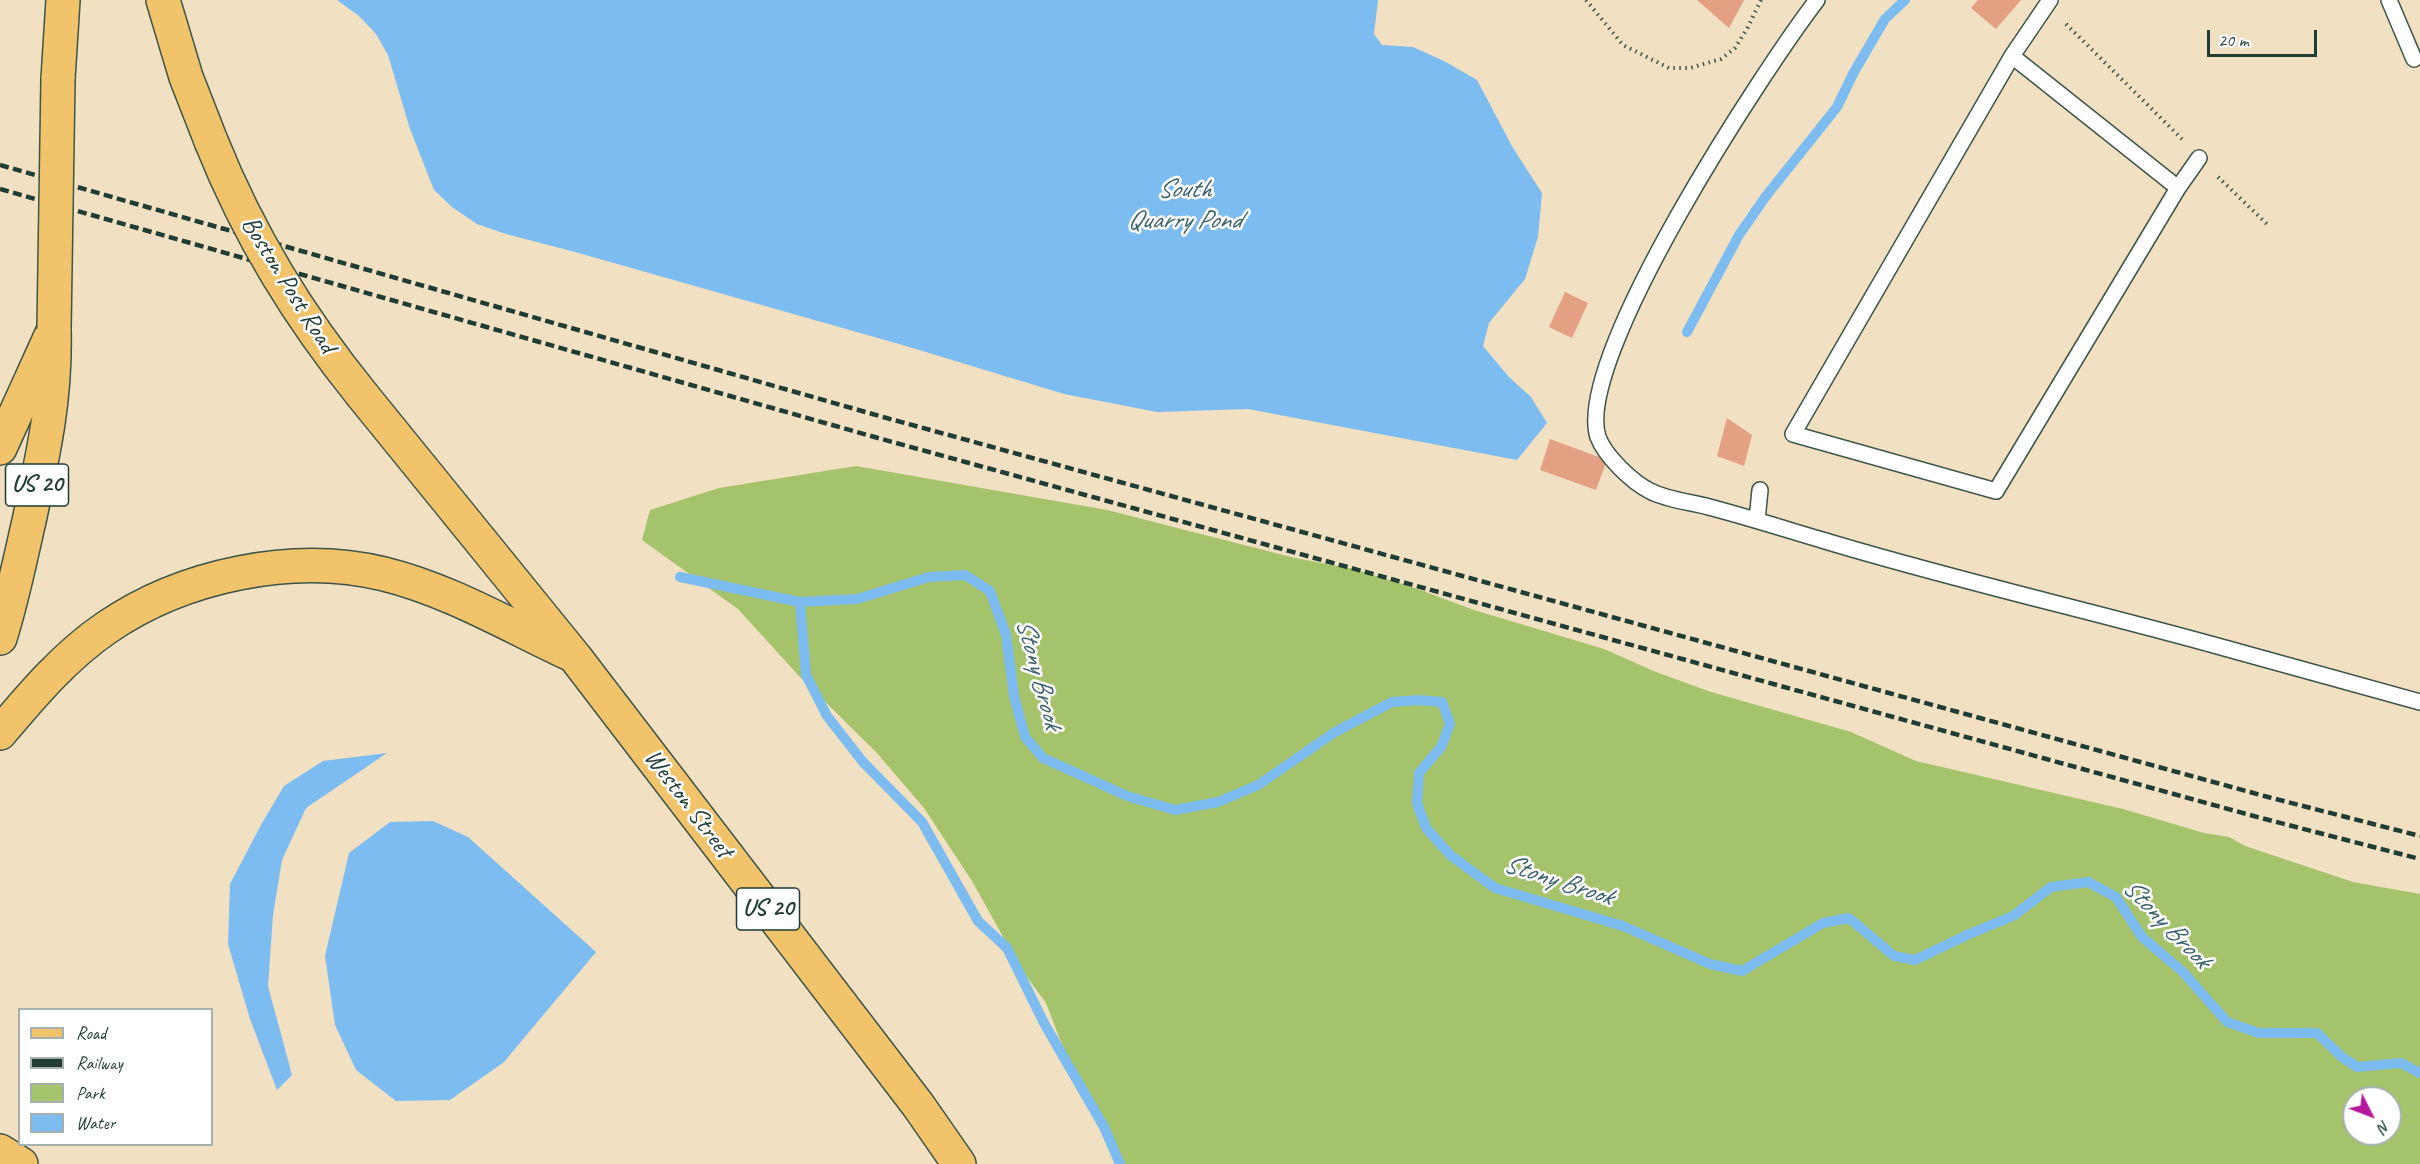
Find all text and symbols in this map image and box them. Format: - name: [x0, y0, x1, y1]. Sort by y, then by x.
- scale bar: [2210, 18, 2320, 56]
- text: 20 m: [2218, 29, 2249, 51]
- water label: South Quarry Pond: [1127, 174, 1241, 237]
- street label: Boston Post Road: [234, 211, 342, 359]
- road number: US 20: [6, 464, 68, 506]
- water label: Stony Brook: [1008, 615, 1068, 733]
- street label: Weston Street: [637, 743, 739, 865]
- water label: Stony Brook: [1499, 848, 1617, 914]
- water label: Stony Brook: [2115, 872, 2217, 976]
- road number: US 20: [736, 888, 800, 930]
- legend: [18, 1008, 213, 1146]
- text: Road: [76, 1022, 106, 1044]
- text: Railway: [76, 1052, 123, 1074]
- text: Park: [76, 1082, 105, 1104]
- north arrow: [2342, 1086, 2402, 1146]
- text: Water: [76, 1112, 115, 1134]
- text: N: [2373, 1116, 2395, 1137]

